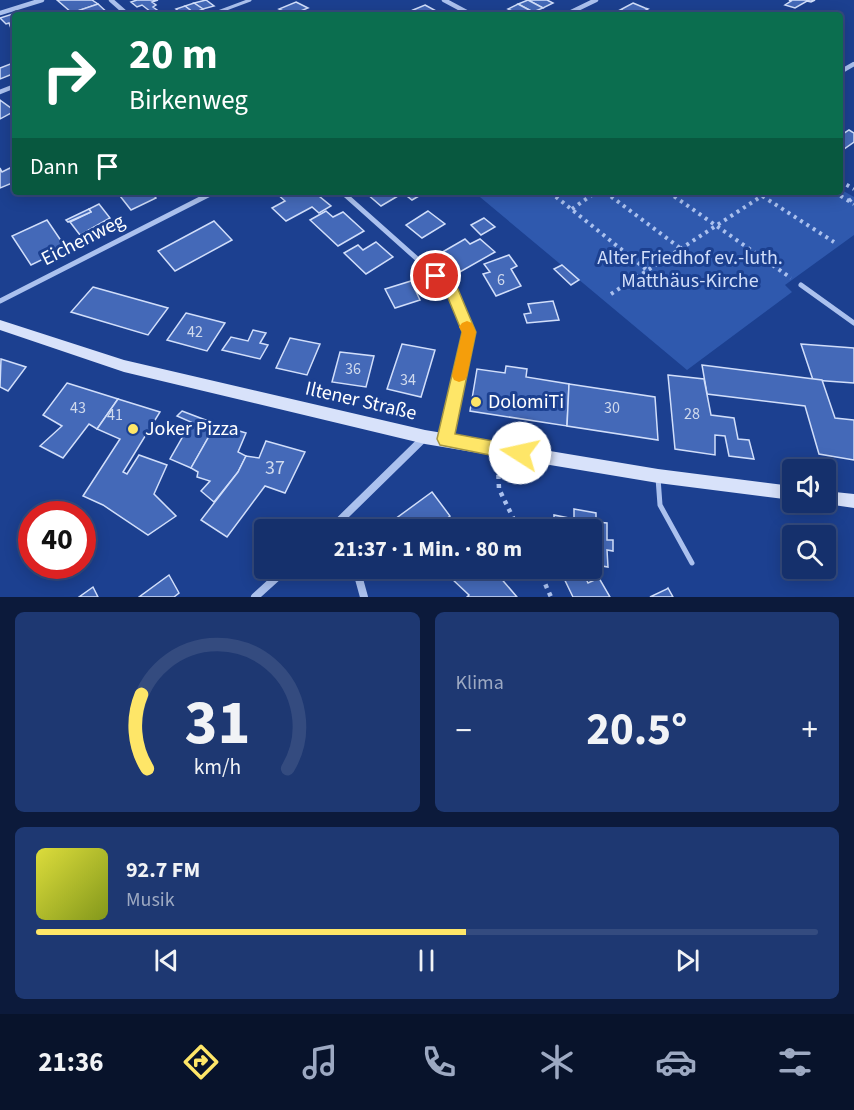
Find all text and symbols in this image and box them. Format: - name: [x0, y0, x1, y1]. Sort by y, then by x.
- text: 20 m: [129, 25, 218, 85]
- icon: right: [30, 36, 108, 114]
- text: Birkenweg: [129, 81, 248, 120]
- icon: arrive: [91, 150, 124, 183]
- text: Dann: [30, 151, 79, 183]
- street label: Eichenweg: [36, 207, 130, 273]
- park label: Alter Friedhof ev.-luth. Matthäus-Kirche: [597, 244, 783, 295]
- pin: [410, 250, 461, 301]
- icon: arrive: [419, 259, 452, 292]
- house number: 6: [497, 269, 505, 291]
- house number: 42: [187, 321, 203, 343]
- house number: 36: [345, 358, 361, 380]
- house number: 34: [400, 369, 416, 391]
- street label: Iltener Straße: [303, 375, 420, 427]
- place label: DolomiTi: [488, 388, 564, 416]
- marker: DolomiTi: [469, 395, 483, 409]
- house number: 43: [70, 397, 86, 419]
- house number: 30: [604, 397, 620, 419]
- house number: 28: [684, 403, 700, 425]
- house number: 41: [107, 404, 123, 426]
- place label: Joker Pizza: [145, 415, 239, 443]
- position arrow: [488, 421, 552, 485]
- marker: Joker Pizza: [126, 422, 140, 436]
- house number: 37: [265, 454, 285, 482]
- map controls: [782, 459, 836, 579]
- button: sound: [782, 459, 836, 513]
- speed limit sign: 40: [18, 501, 96, 579]
- button: search: [782, 525, 836, 579]
- text: 21:37 · 1 Min. · 80 m: [334, 533, 522, 565]
- text: Klima: [456, 669, 504, 697]
- text: 31: [184, 679, 250, 768]
- text: 20.5°: [586, 698, 687, 762]
- text: −: [456, 707, 472, 754]
- text: +: [802, 707, 818, 754]
- text: km/h: [193, 752, 241, 783]
- text: 92.7 FM: [126, 854, 200, 886]
- text: Musik: [126, 886, 175, 914]
- icon: previous: [150, 944, 183, 977]
- icon: pause: [410, 944, 443, 977]
- icon: next: [671, 944, 704, 977]
- icon: directions: [180, 1041, 222, 1083]
- icon: music: [299, 1041, 341, 1083]
- icon: phone: [418, 1041, 460, 1083]
- icon: climate: [536, 1041, 578, 1083]
- icon: car: [655, 1041, 697, 1083]
- icon: filters: [774, 1041, 816, 1083]
- text: 21:36: [38, 1043, 103, 1082]

